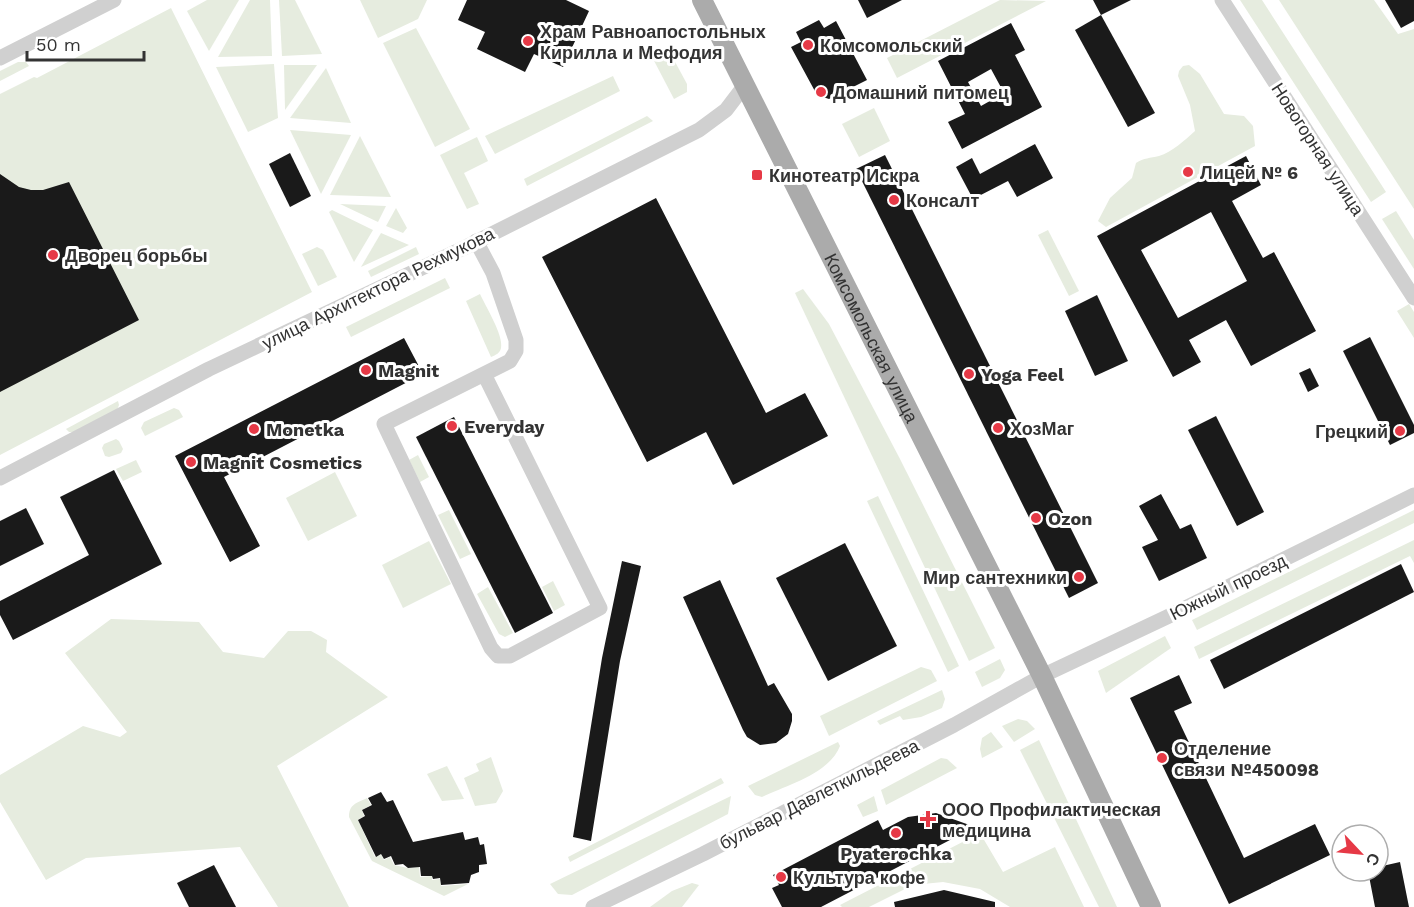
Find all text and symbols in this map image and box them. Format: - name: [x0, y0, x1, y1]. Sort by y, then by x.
- place label: Храм Равноапостольных Кирилла и Мефодия: [540, 21, 766, 63]
- scale bar: [27, 24, 144, 62]
- text: 50 m: [36, 34, 81, 55]
- marker: Храм Равноапостольных Кирилла и Мефодия: [521, 34, 535, 48]
- place label: Комсомольский: [820, 35, 963, 56]
- marker: Комсомольский: [801, 38, 815, 52]
- street label: Новогорная улица: [1267, 79, 1369, 220]
- place label: Домашний питомец: [833, 82, 1009, 103]
- marker: Домашний питомец: [814, 85, 828, 99]
- place label: Лицей № 6: [1200, 162, 1298, 183]
- place label: Кинотеатр Искра: [769, 165, 920, 186]
- marker: Лицей № 6: [1181, 165, 1195, 179]
- marker: Кинотеатр Искра: [750, 168, 764, 182]
- place label: Консалт: [906, 190, 980, 211]
- marker: Консалт: [887, 193, 901, 207]
- street label: улица Архитектора Рехмукова: [258, 222, 498, 353]
- place label: Дворец борьбы: [65, 245, 208, 266]
- marker: Дворец борьбы: [46, 248, 60, 262]
- street label: Комсомольская улица: [821, 250, 924, 427]
- place label: Magnit: [378, 360, 439, 381]
- marker: Magnit: [359, 363, 373, 377]
- place label: Yoga Feel: [981, 364, 1064, 385]
- marker: Yoga Feel: [962, 367, 976, 381]
- place label: Everyday: [464, 416, 545, 437]
- place label: ХозМаг: [1010, 418, 1075, 439]
- place label: Monetka: [266, 419, 345, 440]
- marker: Everyday: [445, 419, 459, 433]
- marker: ХозМаг: [991, 421, 1005, 435]
- place label: Грецкий: [1315, 421, 1388, 442]
- marker: Monetka: [247, 422, 261, 436]
- marker: Грецкий: [1393, 424, 1407, 438]
- place label: Magnit Cosmetics: [203, 452, 363, 473]
- marker: Magnit Cosmetics: [184, 455, 198, 469]
- place label: Ozon: [1048, 508, 1092, 529]
- marker: Ozon: [1029, 511, 1043, 525]
- street label: Южный проезд: [1166, 550, 1290, 624]
- place label: Мир сантехники: [923, 567, 1067, 588]
- marker: Мир сантехники: [1072, 570, 1086, 584]
- street label: бульвар Давлеткильдеева: [716, 734, 923, 854]
- place label: Отделение связи №450098: [1174, 738, 1319, 780]
- marker: Отделение связи №450098: [1155, 751, 1169, 765]
- place label: ООО Профилактическая медицина: [942, 799, 1161, 841]
- marker: ООО Профилактическая медицина: [919, 810, 937, 828]
- north arrow: [1330, 823, 1390, 883]
- marker: Pyaterochka: [889, 826, 903, 840]
- place label: Pyaterochka: [840, 843, 952, 864]
- text: С: [1362, 850, 1384, 869]
- place label: Культура кофе: [793, 867, 925, 888]
- marker: Культура кофе: [774, 870, 788, 884]

